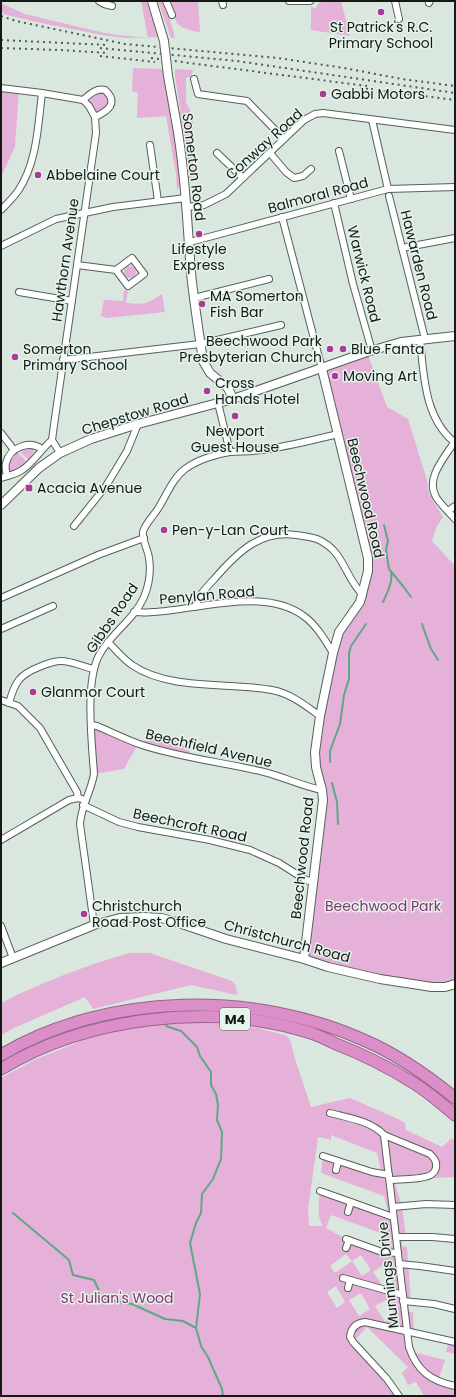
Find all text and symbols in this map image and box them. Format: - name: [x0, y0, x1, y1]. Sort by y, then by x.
- marker: St Patrick's R.C. Primary School: [376, 7, 386, 17]
- place label: St Patrick's R.C. Primary School: [329, 17, 433, 53]
- place label: Gabbi Motors: [331, 84, 425, 104]
- marker: Gabbi Motors: [318, 89, 328, 99]
- street label: Conway Road: [221, 104, 307, 184]
- street label: Somerton Road: [177, 112, 211, 222]
- place label: Abbelaine Court: [46, 165, 160, 185]
- marker: Abbelaine Court: [33, 170, 43, 180]
- street label: Balmoral Road: [266, 172, 370, 218]
- street label: Hawthorn Avenue: [46, 197, 84, 323]
- street label: Hawarden Road: [396, 208, 442, 322]
- street label: Warwick Road: [342, 223, 386, 325]
- marker: Lifestyle Express: [194, 229, 204, 239]
- place label: Lifestyle Express: [171, 239, 227, 275]
- place label: MA Somerton Fish Bar: [210, 286, 304, 322]
- marker: MA Somerton Fish Bar: [197, 299, 207, 309]
- place label: Beechwood Park Presbyterian Church: [179, 331, 323, 367]
- place label: Somerton Primary School: [23, 339, 128, 375]
- place label: Blue Fanta: [351, 339, 424, 359]
- marker: Beechwood Park Presbyterian Church: [325, 344, 335, 354]
- marker: Blue Fanta: [338, 344, 348, 354]
- marker: Somerton Primary School: [10, 352, 20, 362]
- place label: Moving Art: [343, 366, 417, 386]
- marker: Moving Art: [330, 371, 340, 381]
- place label: Cross Hands Hotel: [215, 373, 300, 409]
- marker: Cross Hands Hotel: [202, 386, 212, 396]
- street label: Chepstow Road: [79, 388, 191, 440]
- marker: Newport Guest House: [230, 411, 240, 421]
- place label: Newport Guest House: [191, 421, 279, 457]
- street label: Beechwood Road: [342, 436, 390, 560]
- place label: Acacia Avenue: [37, 478, 142, 498]
- marker: Acacia Avenue: [24, 483, 34, 493]
- place label: Pen-y-Lan Court: [172, 520, 288, 540]
- marker: Pen-y-Lan Court: [159, 525, 169, 535]
- street label: Gibbs Road: [81, 579, 143, 657]
- street label: Penylan Road: [158, 581, 256, 609]
- place label: Glanmor Court: [41, 682, 145, 702]
- marker: Glanmor Court: [28, 687, 38, 697]
- street label: Beechfield Avenue: [144, 724, 275, 772]
- street label: Beechwood Road: [286, 796, 318, 920]
- street label: Beechcroft Road: [131, 803, 249, 847]
- place label: Christchurch Road Post Office: [92, 896, 207, 932]
- park label: Beechwood Park: [325, 896, 442, 916]
- marker: Christchurch Road Post Office: [79, 909, 89, 919]
- street label: Christchurch Road: [222, 915, 352, 967]
- road number: M4: [220, 1008, 250, 1030]
- street label: Munnings Drive: [372, 1220, 404, 1329]
- park label: St Julian's Wood: [60, 1288, 174, 1308]

